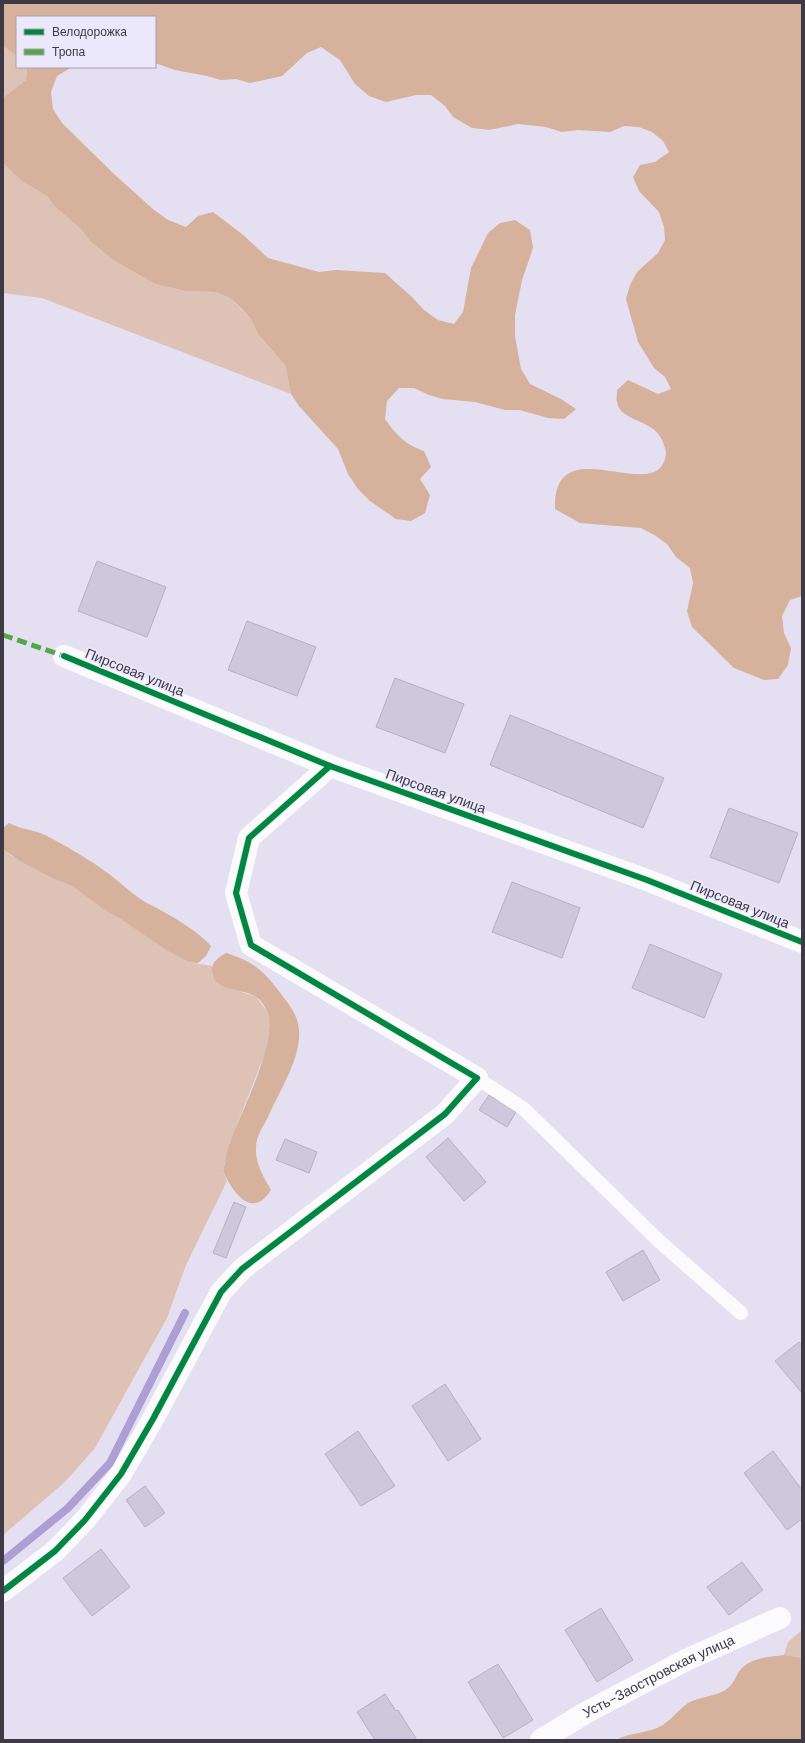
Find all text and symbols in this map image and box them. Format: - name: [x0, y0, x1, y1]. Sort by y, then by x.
- legend: [16, 16, 156, 68]
- text: Велодорожка: [52, 24, 127, 40]
- text: Тропа: [52, 44, 86, 60]
- street label: Пирсовая улица: [83, 644, 187, 700]
- street label: Пирсовая улица: [383, 765, 489, 818]
- street label: Пирсовая улица: [688, 876, 792, 932]
- street label: Усть-Заостровская улица: [580, 1630, 737, 1722]

